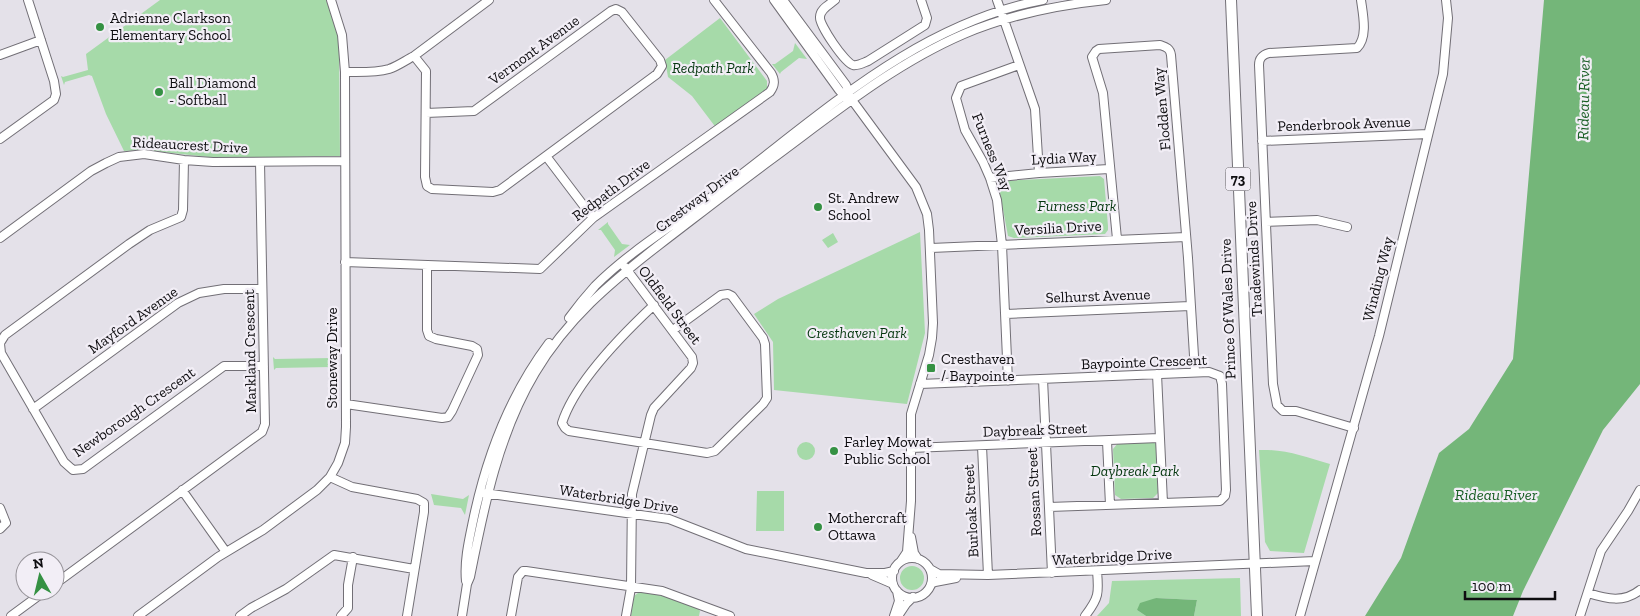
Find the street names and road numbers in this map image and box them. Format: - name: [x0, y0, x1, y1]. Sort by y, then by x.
- street label: Vermont Avenue: [484, 11, 583, 89]
- street label: Flodden Way: [1149, 67, 1175, 151]
- street label: Furness Way: [968, 110, 1016, 194]
- street label: Penderbrook Avenue: [1277, 113, 1411, 135]
- street label: Rideaucrest Drive: [132, 133, 248, 157]
- street label: Lydia Way: [1031, 147, 1098, 169]
- street label: Redpath Drive: [569, 155, 653, 225]
- street label: Crestway Drive: [652, 162, 742, 236]
- road number: 73: [1226, 168, 1250, 190]
- street label: Tradewinds Drive: [1242, 201, 1266, 317]
- street label: Versilia Drive: [1013, 217, 1102, 239]
- street label: Winding Way: [1359, 234, 1397, 323]
- street label: Prince Of Wales Drive: [1217, 238, 1239, 380]
- street label: Oldfield Street: [635, 262, 706, 348]
- street label: Mayford Avenue: [85, 282, 181, 358]
- street label: Selhurst Avenue: [1045, 285, 1151, 307]
- street label: Markland Crescent: [240, 289, 260, 413]
- street label: Stoneway Drive: [323, 307, 341, 409]
- street label: Baypointe Crescent: [1081, 351, 1208, 373]
- street label: Newborough Crescent: [69, 363, 199, 461]
- street label: Daybreak Street: [982, 419, 1088, 441]
- street label: Rossan Street: [1023, 447, 1045, 537]
- street label: Burloak Street: [960, 463, 982, 558]
- street label: Waterbridge Drive: [558, 481, 680, 517]
- street label: Waterbridge Drive: [1051, 545, 1173, 569]

